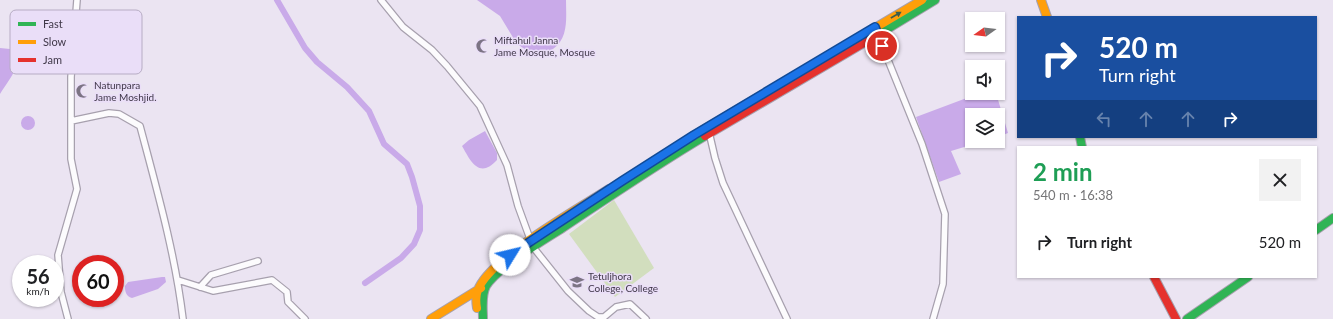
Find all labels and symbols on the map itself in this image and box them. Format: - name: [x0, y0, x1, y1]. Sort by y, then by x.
- legend: [10, 10, 142, 74]
- one-way arrow: [890, 12, 902, 19]
- north arrow: [965, 12, 1005, 52]
- text: Fast: [43, 17, 63, 30]
- pin: [865, 29, 899, 63]
- place label: Miftahul Janna Jame Mosque, Mosque: [494, 34, 595, 58]
- text: Slow: [43, 35, 67, 48]
- mosque icon: Miftahul Janna Jame Mosque, Mosque: [475, 38, 491, 54]
- text: Jam: [43, 53, 62, 66]
- place label: Natunpara Jame Moshjid.: [94, 79, 157, 103]
- mosque icon: Natunpara Jame Moshjid.: [75, 83, 91, 99]
- position arrow: [489, 234, 531, 276]
- speed limit sign: 60: [72, 255, 124, 307]
- place label: Tetuljhora College, College: [588, 270, 658, 294]
- school or university icon: Tetuljhora College, College: [569, 274, 585, 290]

